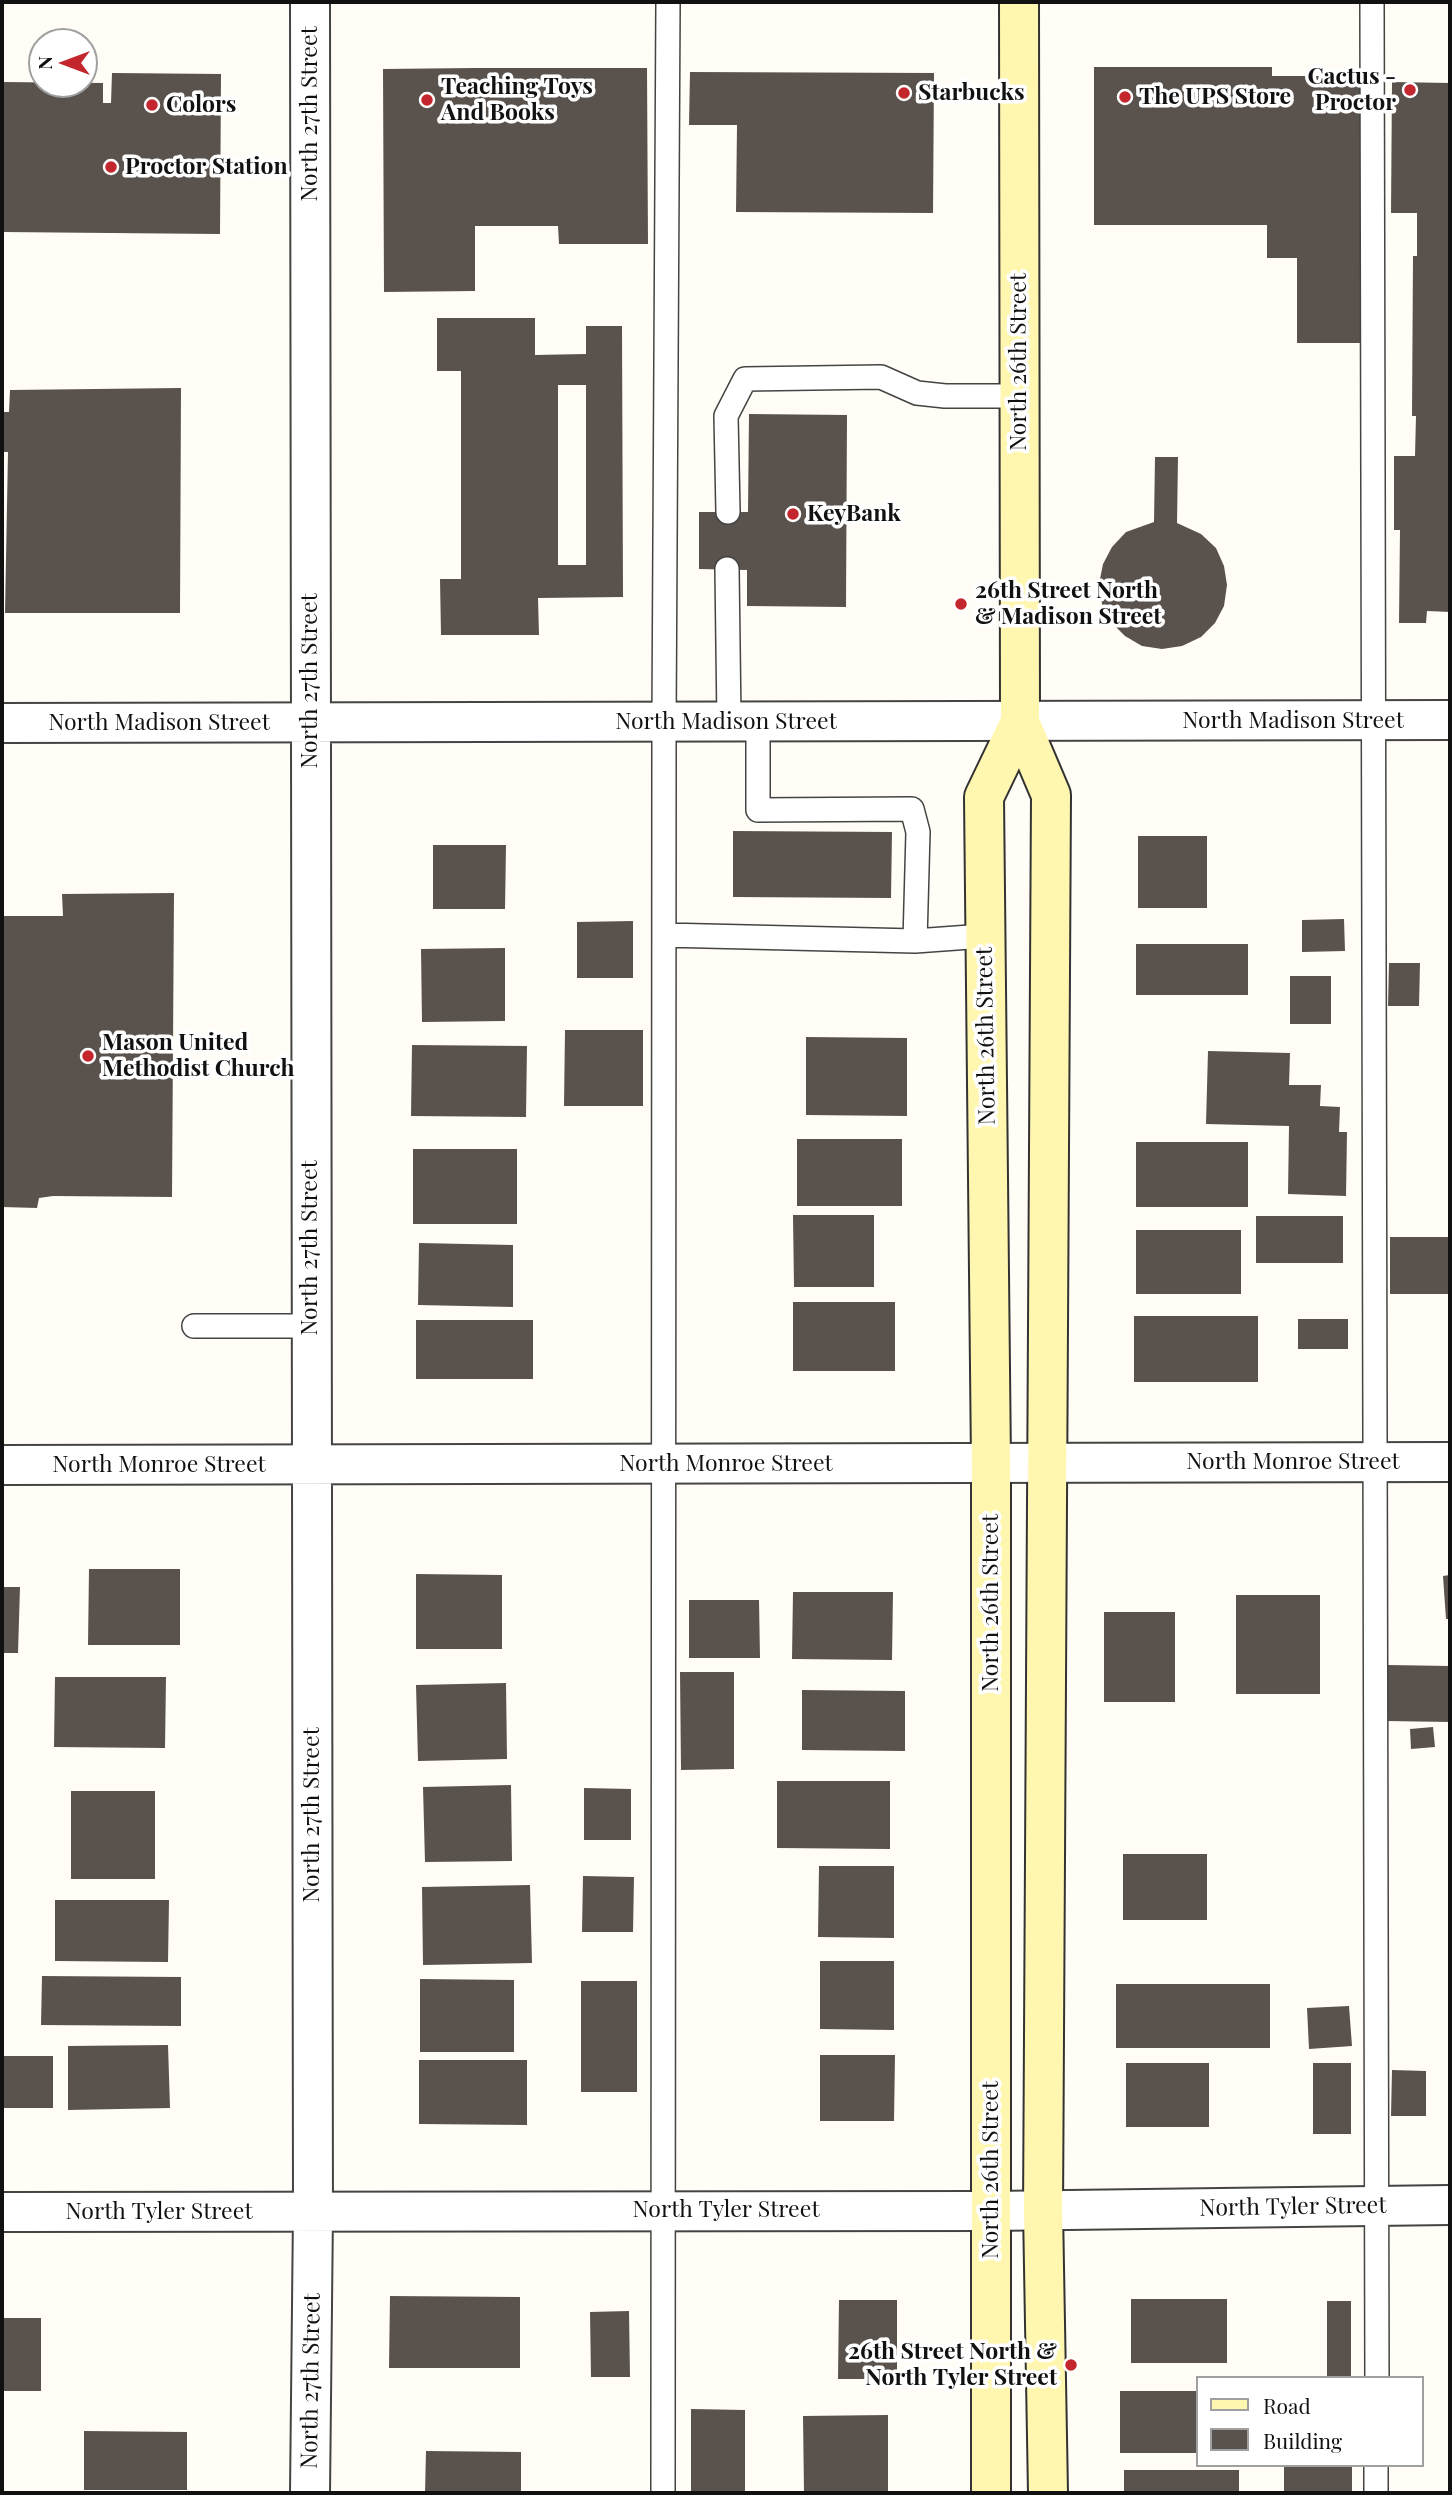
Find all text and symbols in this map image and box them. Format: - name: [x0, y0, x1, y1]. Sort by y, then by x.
- street label: North 27th Street: [296, 26, 324, 202]
- north arrow: [28, 28, 98, 98]
- text: N: [31, 56, 57, 70]
- place label: Cactus - Proctor: [1307, 63, 1396, 117]
- place label: Teaching Toys And Books: [441, 73, 593, 127]
- place label: Starbucks: [918, 79, 1025, 107]
- marker: Cactus - Proctor: [1402, 82, 1418, 98]
- place label: The UPS Store: [1139, 83, 1291, 111]
- marker: Starbucks: [896, 85, 912, 101]
- marker: The UPS Store: [1117, 89, 1133, 105]
- place label: Colors: [166, 91, 236, 119]
- marker: Teaching Toys And Books: [419, 92, 435, 108]
- marker: Colors: [144, 97, 160, 113]
- place label: Proctor Station: [125, 153, 288, 181]
- marker: Proctor Station: [103, 159, 119, 175]
- street label: North 26th Street: [1005, 273, 1033, 451]
- place label: KeyBank: [807, 500, 901, 528]
- marker: KeyBank: [785, 506, 801, 522]
- place label: 26th Street North & Madison Street: [975, 577, 1161, 631]
- street label: North 27th Street: [296, 593, 324, 769]
- marker: 26th Street North & Madison Street: [953, 596, 969, 612]
- street label: North Madison Street: [1182, 707, 1404, 735]
- street label: North Madison Street: [615, 708, 837, 736]
- street label: North Madison Street: [48, 709, 270, 737]
- street label: North 26th Street: [971, 947, 1001, 1125]
- place label: Mason United Methodist Church: [102, 1029, 295, 1083]
- marker: Mason United Methodist Church: [80, 1048, 96, 1064]
- street label: North 27th Street: [296, 1160, 324, 1336]
- street label: North Monroe Street: [1186, 1448, 1400, 1476]
- street label: North Monroe Street: [619, 1450, 833, 1478]
- street label: North Monroe Street: [52, 1451, 266, 1479]
- street label: North 26th Street: [977, 1514, 1005, 1692]
- street label: North 27th Street: [298, 1727, 326, 1903]
- street label: North 26th Street: [977, 2081, 1005, 2259]
- street label: North Tyler Street: [1199, 2192, 1387, 2222]
- street label: North Tyler Street: [632, 2196, 820, 2224]
- street label: North Tyler Street: [65, 2198, 253, 2226]
- street label: North 27th Street: [296, 2293, 326, 2469]
- place label: 26th Street North & North Tyler Street: [848, 2338, 1057, 2392]
- marker: 26th Street North & North Tyler Street: [1063, 2357, 1079, 2373]
- legend: [1196, 2376, 1424, 2467]
- text: Road: [1263, 2391, 1311, 2419]
- text: Building: [1263, 2426, 1342, 2454]

